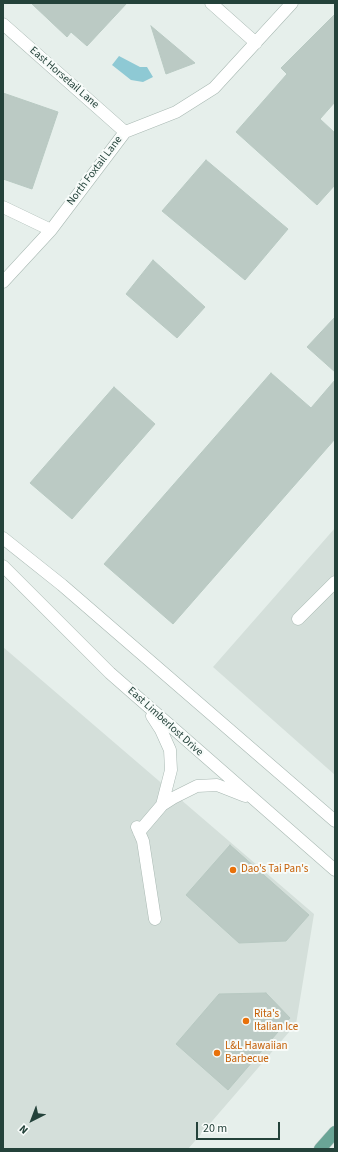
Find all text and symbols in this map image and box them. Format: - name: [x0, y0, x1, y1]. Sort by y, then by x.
- street label: East Horsetail Lane: [27, 44, 101, 112]
- street label: North Foxtail Lane: [65, 134, 125, 208]
- street label: East Limberlost Drive: [125, 685, 205, 759]
- place label: Dao's Tai Pan's: [241, 863, 308, 877]
- marker: Dao's Tai Pan's: [228, 865, 238, 875]
- place label: Rita's Italian Ice: [254, 1008, 298, 1034]
- marker: Rita's Italian Ice: [241, 1016, 251, 1026]
- place label: L&L Hawaiian Barbecue: [225, 1040, 288, 1066]
- marker: L&L Hawaiian Barbecue: [212, 1048, 222, 1058]
- north arrow: [12, 1100, 52, 1140]
- scale bar: [198, 1114, 282, 1140]
- text: 20 m: [203, 1120, 227, 1137]
- text: N: [16, 1121, 31, 1137]

